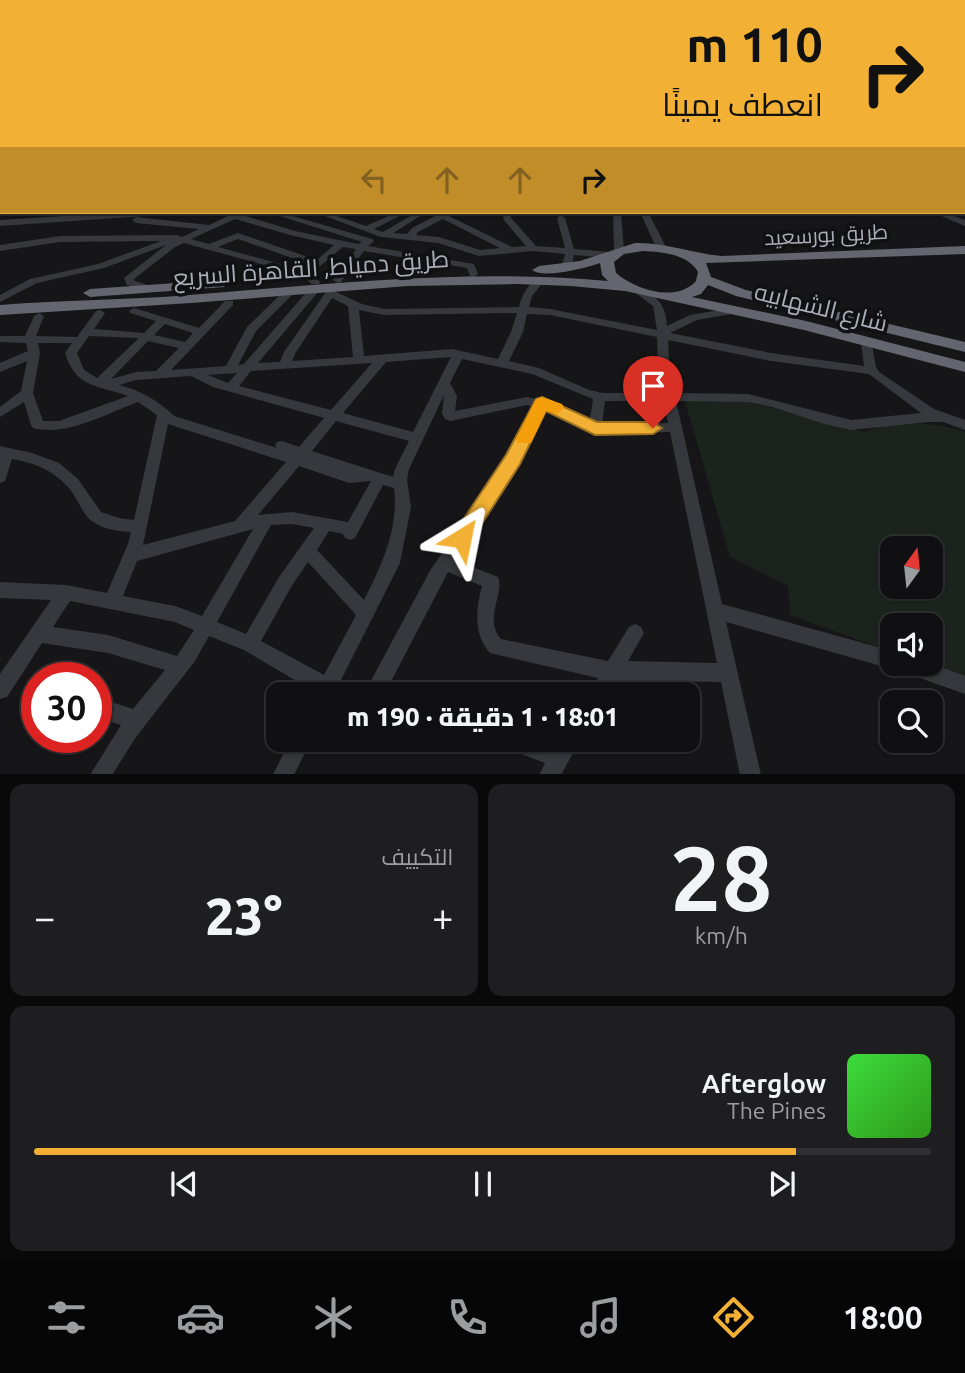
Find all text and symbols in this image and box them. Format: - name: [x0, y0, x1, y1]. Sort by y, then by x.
- text: 110 m: [686, 16, 823, 71]
- icon: right: [847, 28, 938, 119]
- text: انعطف يمينًا: [662, 86, 823, 122]
- icon: left: [355, 161, 393, 199]
- icon: ahead: [428, 161, 466, 199]
- icon: ahead: [501, 161, 539, 199]
- icon: right: [574, 161, 612, 199]
- street label: طريق بورسعيد: [763, 219, 889, 251]
- street label: طريق دمياط, القاهرة السريع: [172, 245, 450, 294]
- street label: شارع الشهابيه: [751, 277, 890, 339]
- pin: [623, 356, 683, 428]
- icon: arrive: [634, 367, 672, 405]
- position arrow: [425, 501, 499, 575]
- north arrow: [880, 536, 943, 598]
- map controls: [880, 536, 943, 753]
- button: sound: [880, 613, 943, 676]
- speed limit sign: 30: [21, 662, 112, 753]
- button: search: [880, 690, 943, 753]
- text: 18:01 · 1 دقيقة · 190 m: [347, 702, 619, 731]
- text: 28: [670, 826, 773, 928]
- text: التكييف: [381, 844, 454, 869]
- text: 23°: [205, 887, 283, 945]
- text: −: [34, 896, 55, 938]
- text: +: [432, 896, 453, 938]
- text: km/h: [695, 923, 748, 948]
- text: Afterglow: [702, 1069, 826, 1098]
- text: The Pines: [727, 1098, 826, 1123]
- icon: previous: [165, 1165, 203, 1203]
- icon: pause: [464, 1165, 502, 1203]
- icon: next: [763, 1165, 801, 1203]
- icon: filters: [42, 1293, 91, 1342]
- icon: car: [176, 1293, 225, 1342]
- icon: climate: [309, 1293, 358, 1342]
- icon: phone: [443, 1293, 492, 1342]
- icon: music: [576, 1293, 625, 1342]
- icon: directions: [709, 1293, 758, 1342]
- text: 18:00: [843, 1299, 923, 1335]

